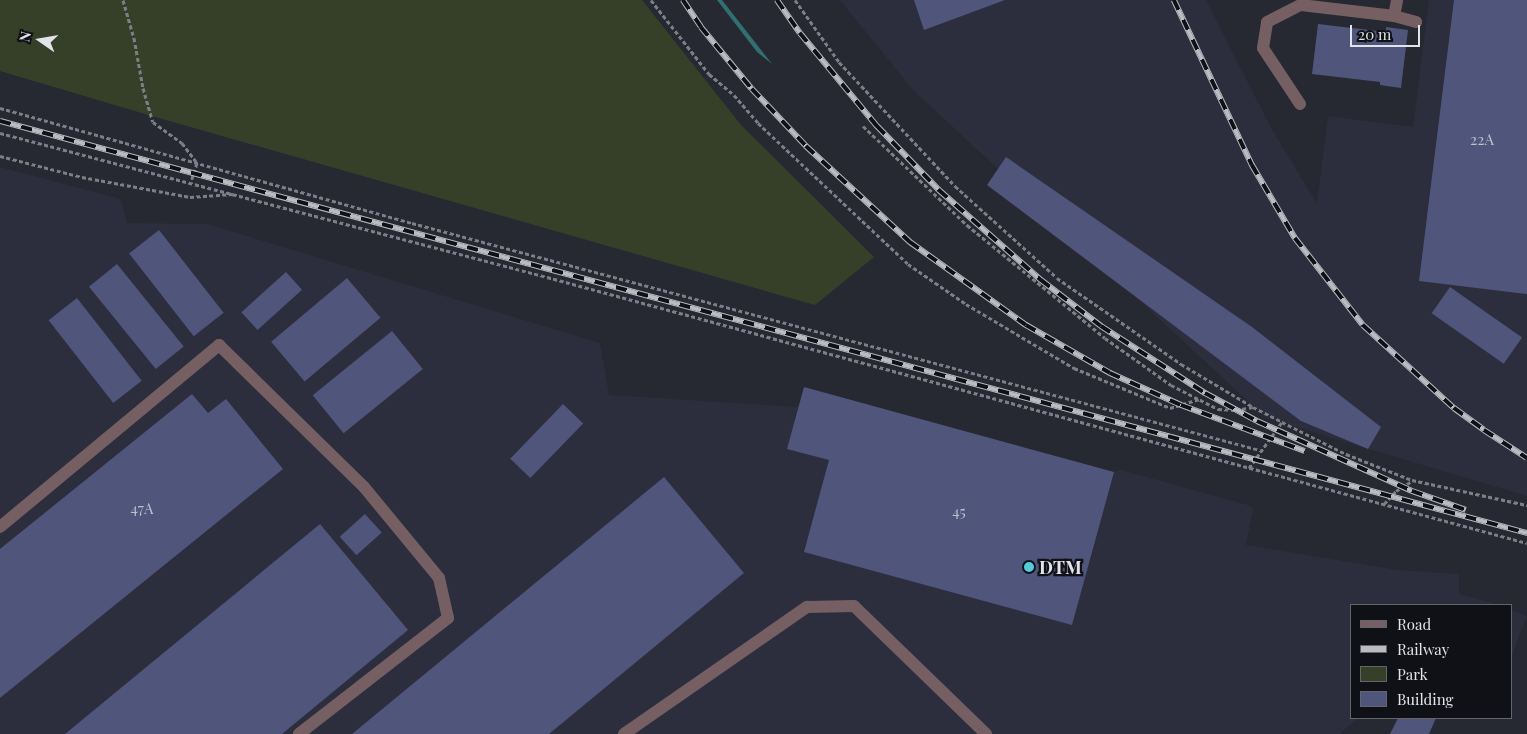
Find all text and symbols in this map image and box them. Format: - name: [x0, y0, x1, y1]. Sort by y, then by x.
- north arrow: [15, 15, 65, 65]
- scale bar: [1352, 15, 1422, 47]
- text: 20 m: [1358, 24, 1391, 44]
- text: N: [15, 29, 35, 44]
- house number: 22A: [1470, 131, 1494, 149]
- house number: 47A: [131, 500, 153, 518]
- house number: 45: [952, 503, 966, 521]
- place label: DTM: [1039, 556, 1082, 578]
- marker: DTM: [1023, 561, 1035, 573]
- legend: [1350, 604, 1512, 719]
- text: Road: [1397, 614, 1431, 634]
- text: Railway: [1397, 639, 1449, 659]
- text: Park: [1397, 664, 1428, 684]
- text: Building: [1397, 689, 1453, 709]

